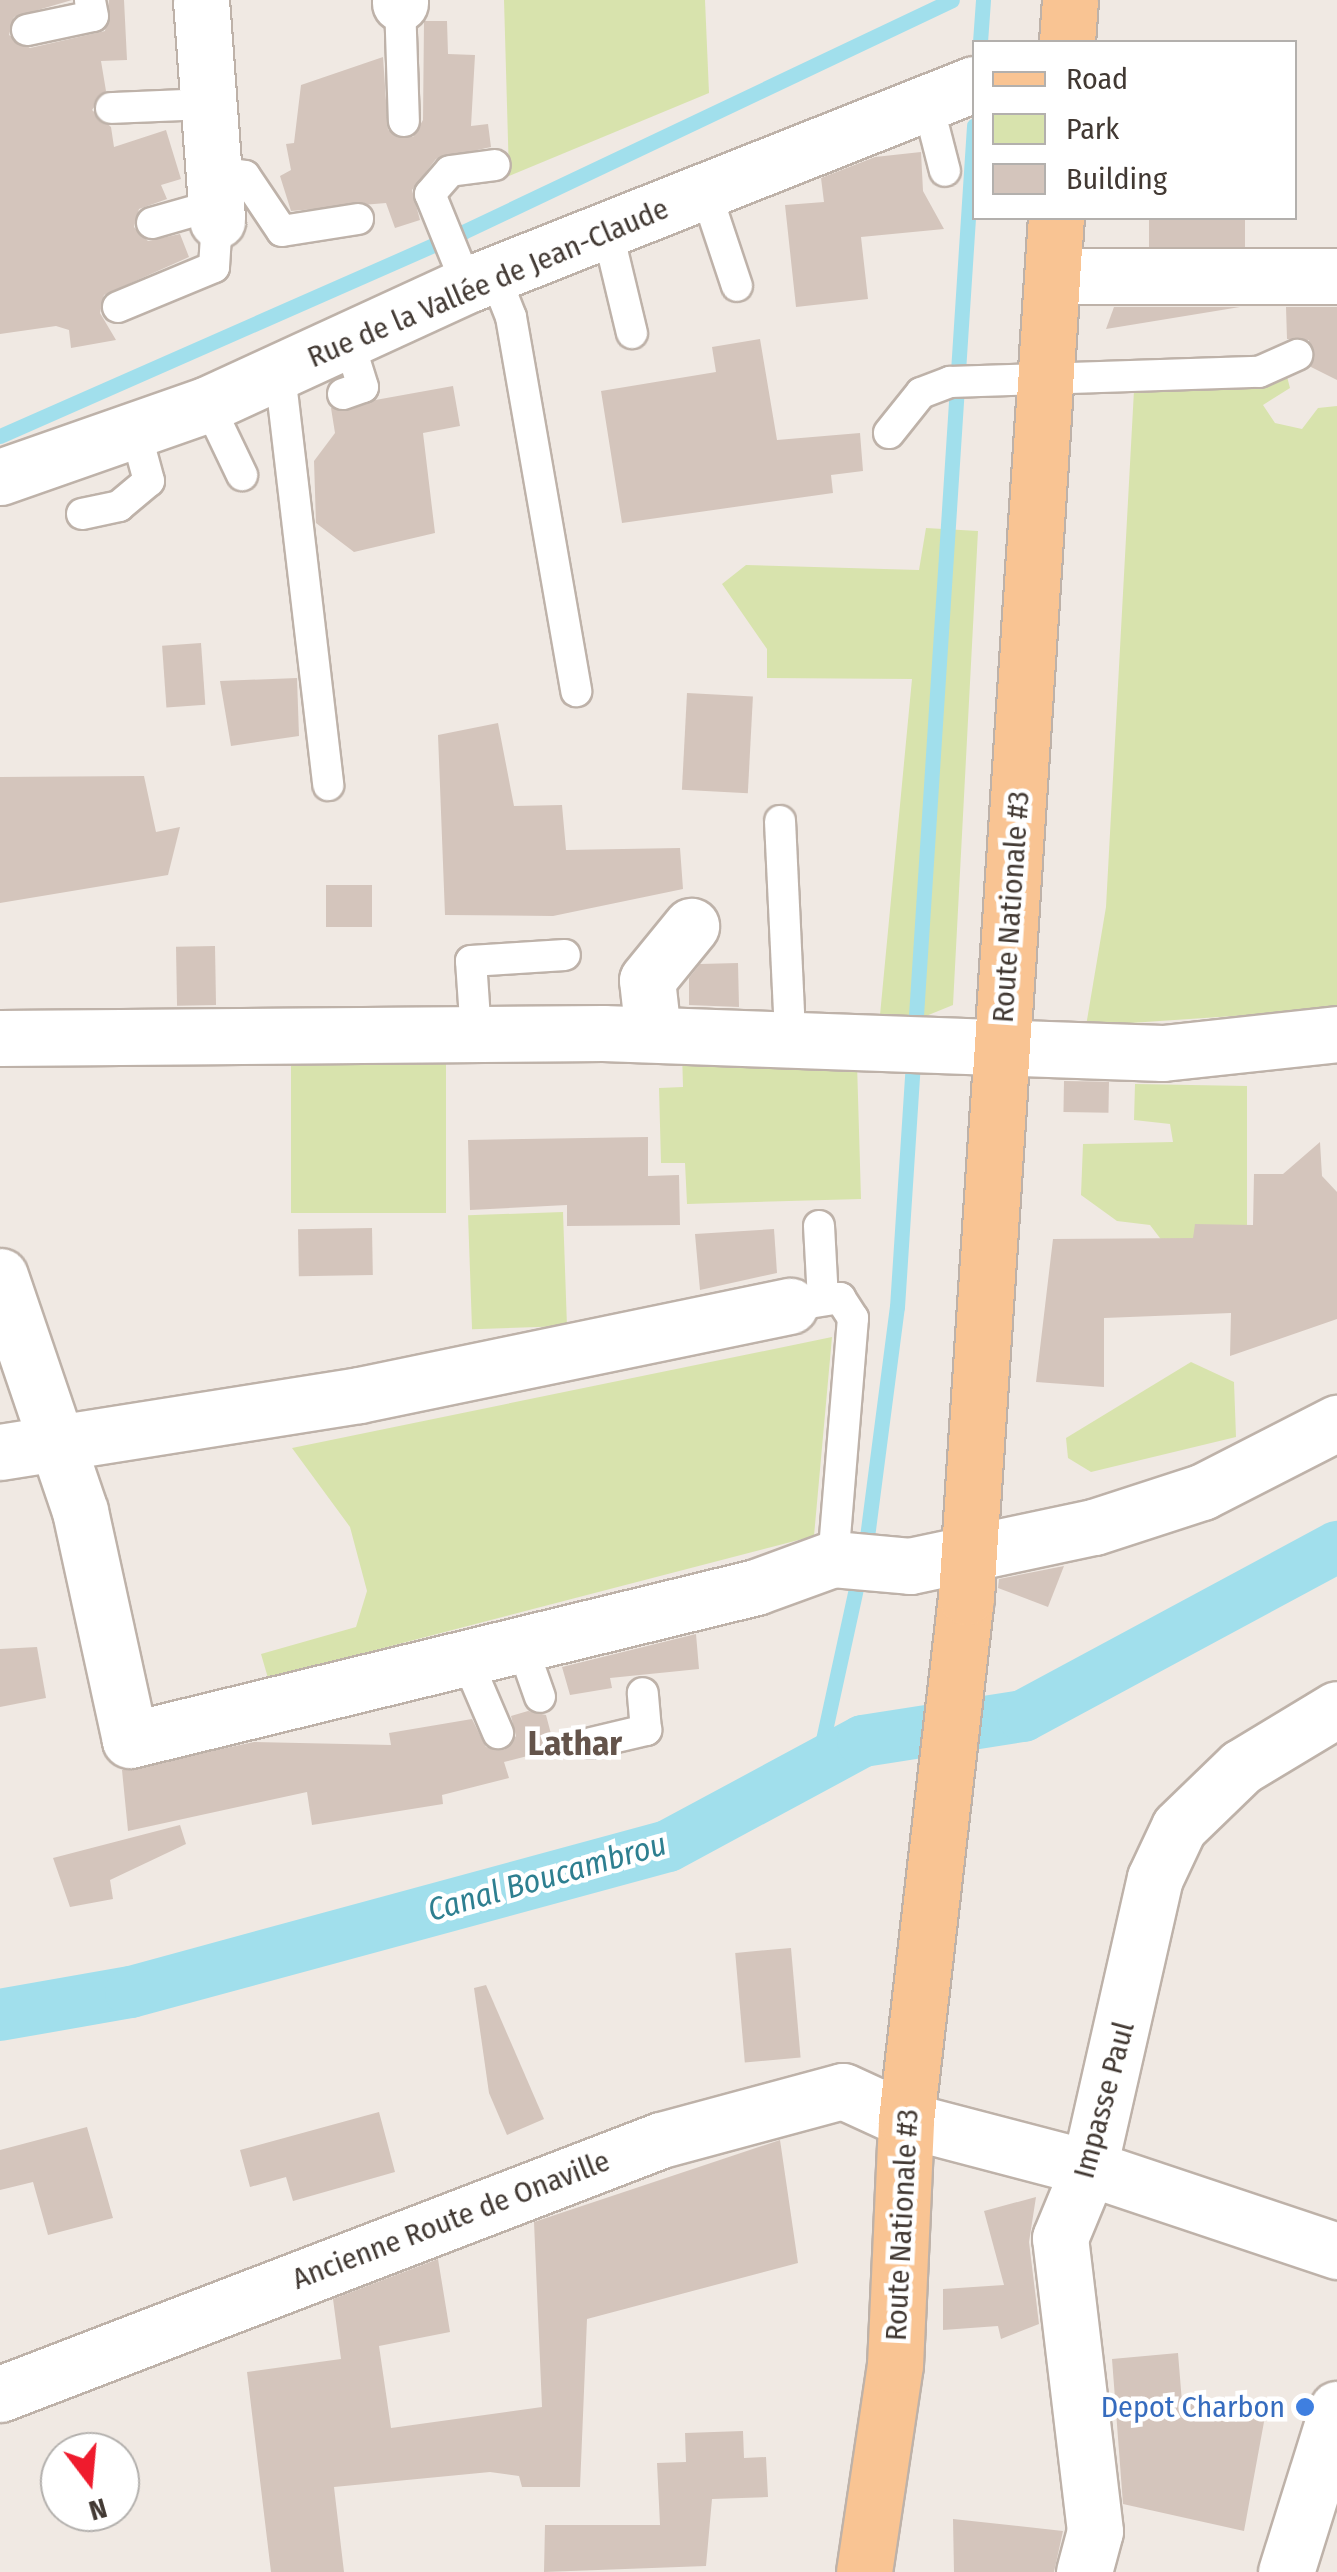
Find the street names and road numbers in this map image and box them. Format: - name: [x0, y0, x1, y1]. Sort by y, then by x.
- street label: Rue de la Vallée de Jean-Claude: [302, 191, 674, 375]
- street label: Route Nationale #3: [985, 790, 1037, 1024]
- street label: Impasse Paul: [1066, 2018, 1142, 2182]
- street label: Route Nationale #3: [878, 2108, 926, 2342]
- street label: Ancienne Route de Onaville: [287, 2143, 615, 2297]

